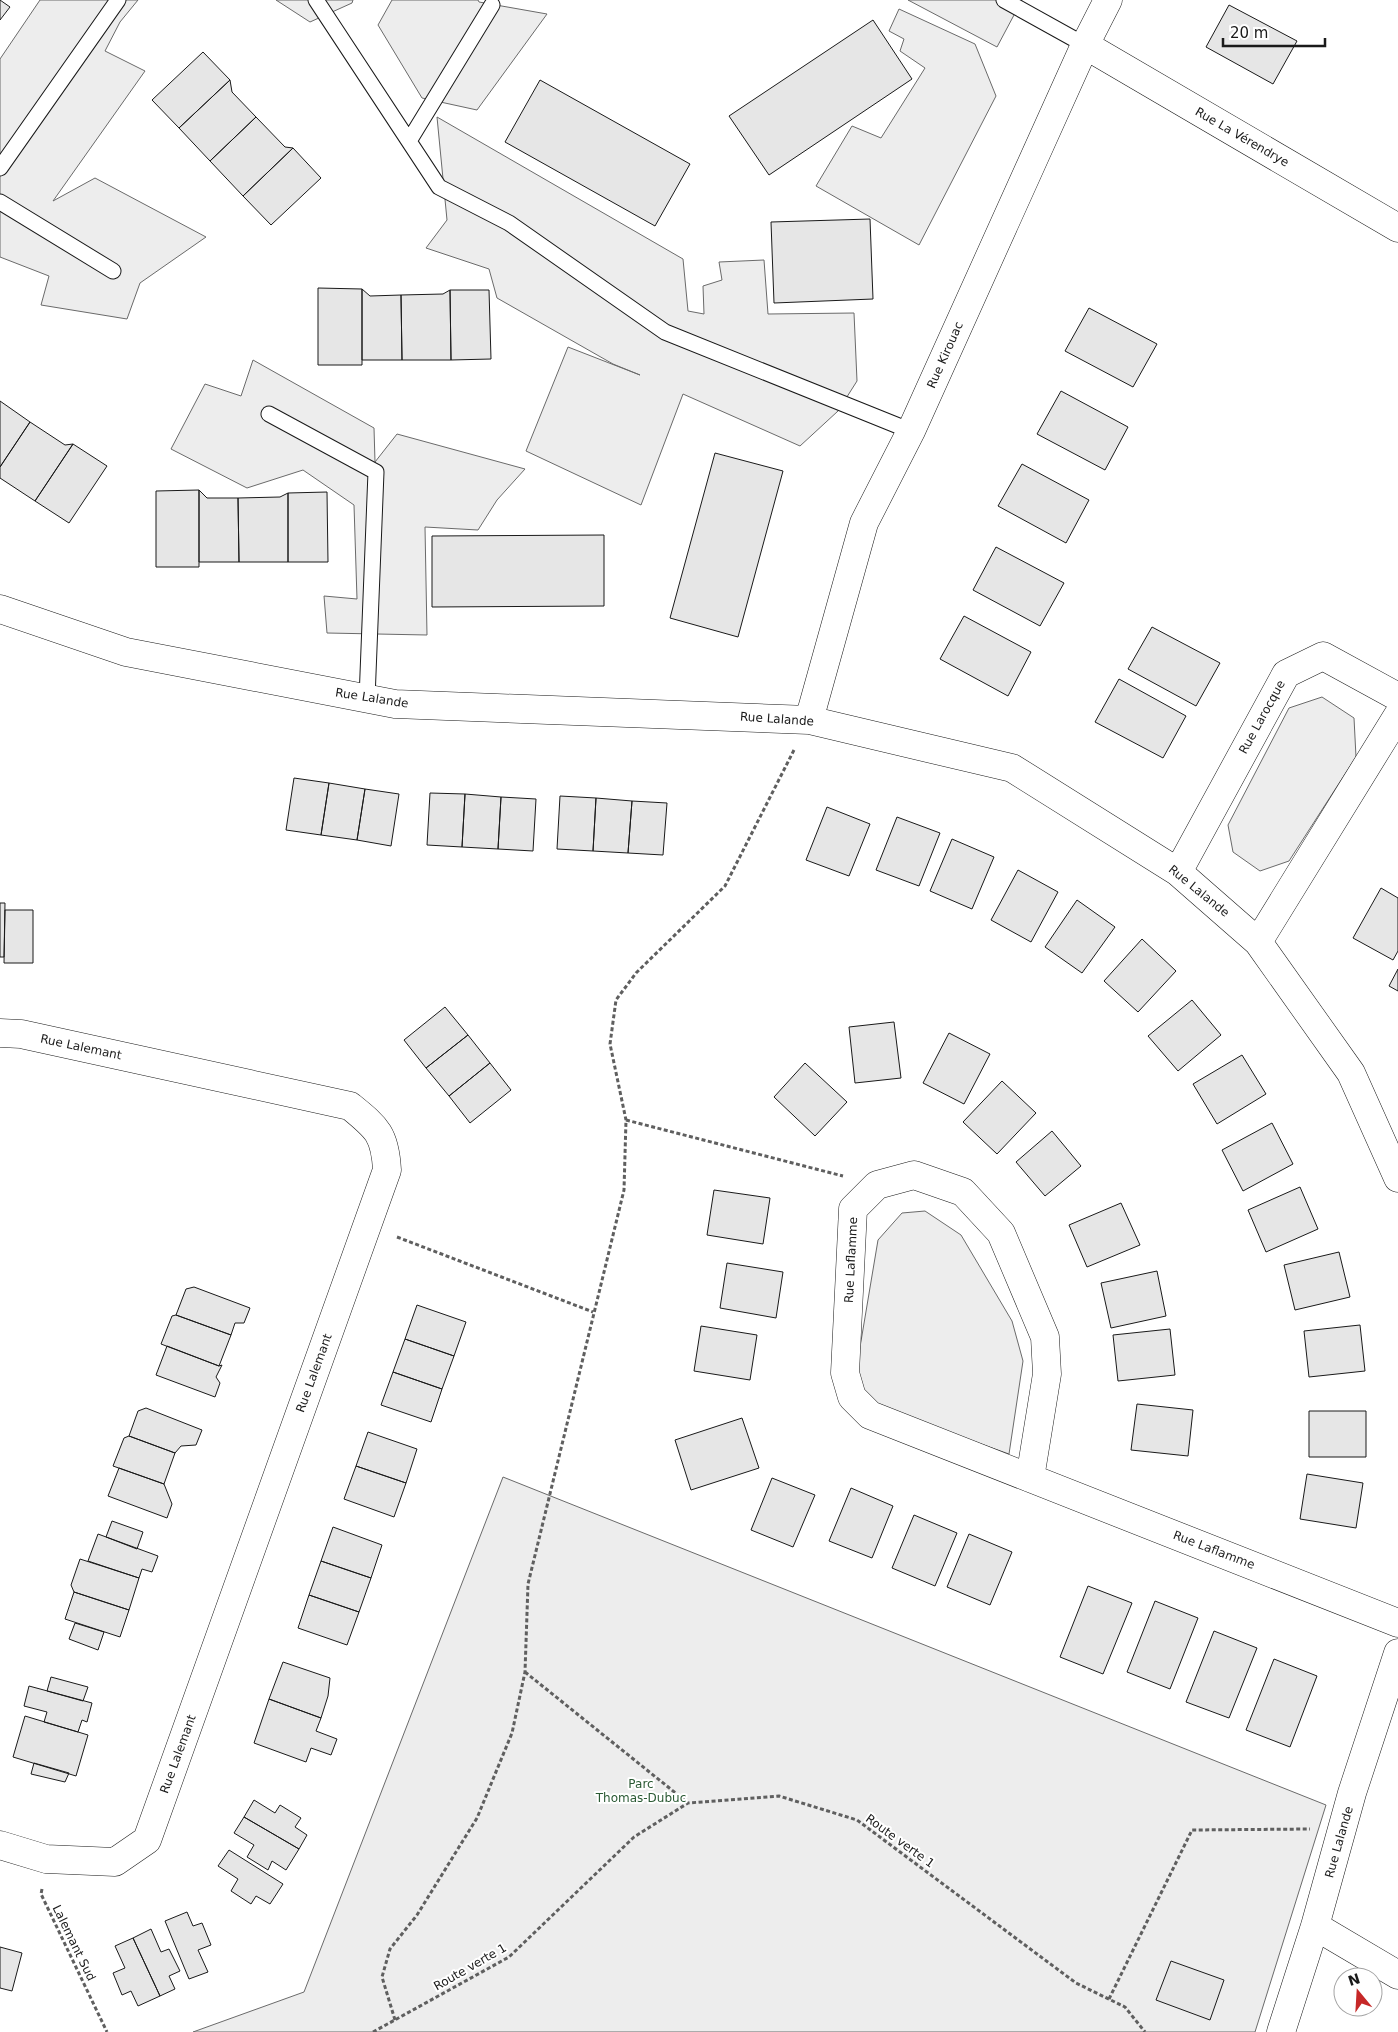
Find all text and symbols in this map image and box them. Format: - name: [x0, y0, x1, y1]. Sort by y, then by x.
- scale bar: [1223, 15, 1326, 47]
- text: 20 m: [1230, 24, 1268, 42]
- street label: Rue La Vérendrye: [1193, 104, 1291, 170]
- street label: Rue Kirouac: [924, 320, 966, 390]
- street label: Rue Larocque: [1236, 678, 1288, 756]
- street label: Rue Lalande: [334, 685, 410, 711]
- street label: Rue Lalande: [740, 709, 814, 729]
- street label: Rue Lalande: [1166, 862, 1232, 920]
- street label: Rue Lalemant: [39, 1032, 123, 1063]
- street label: Rue Laflamme: [842, 1217, 860, 1303]
- street label: Rue Lalemant: [293, 1331, 335, 1414]
- street label: Rue Laflamme: [1171, 1528, 1257, 1572]
- street label: Rue Lalemant: [157, 1712, 199, 1795]
- park label: Parc Thomas-Dubuc: [595, 1777, 686, 1805]
- street label: Rue Lalande: [1322, 1805, 1356, 1879]
- street label: Route verte 1: [863, 1811, 937, 1871]
- street label: Lalemant Sud: [50, 1903, 98, 1983]
- street label: Route verte 1: [431, 1941, 509, 1993]
- north arrow: [1333, 1967, 1383, 2017]
- text: N: [1346, 1970, 1362, 1989]

